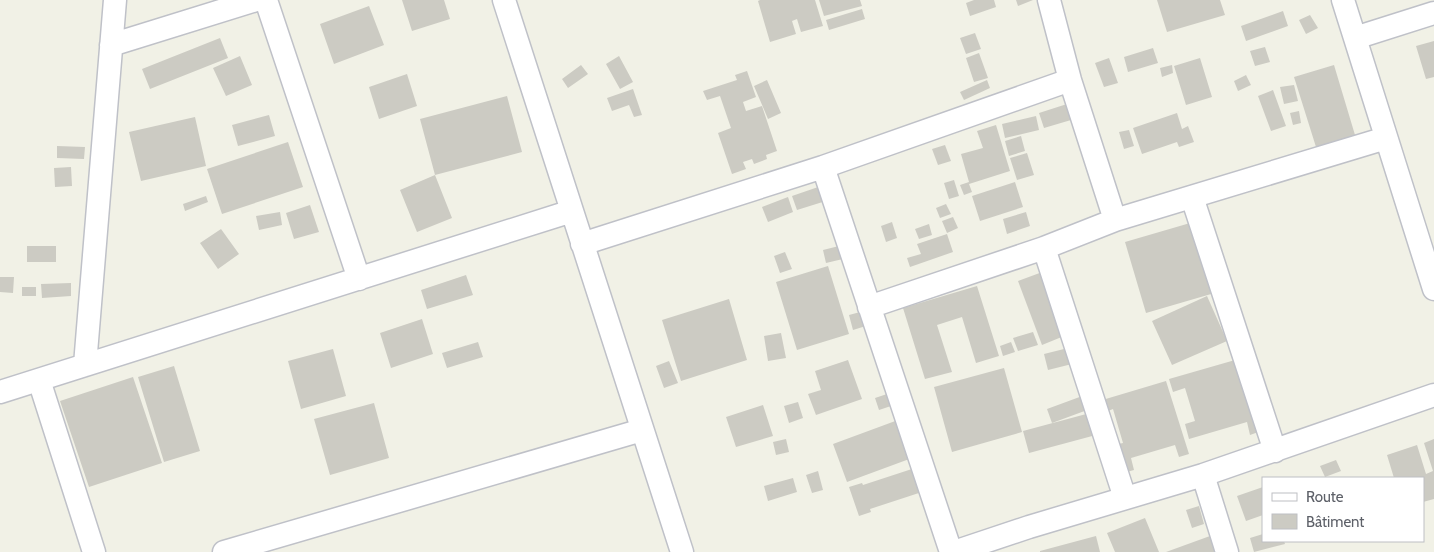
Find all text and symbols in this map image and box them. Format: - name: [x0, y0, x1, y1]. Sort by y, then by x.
- legend: [1262, 477, 1424, 542]
- text: Route: [1306, 488, 1344, 506]
- text: Bâtiment: [1306, 513, 1364, 531]

